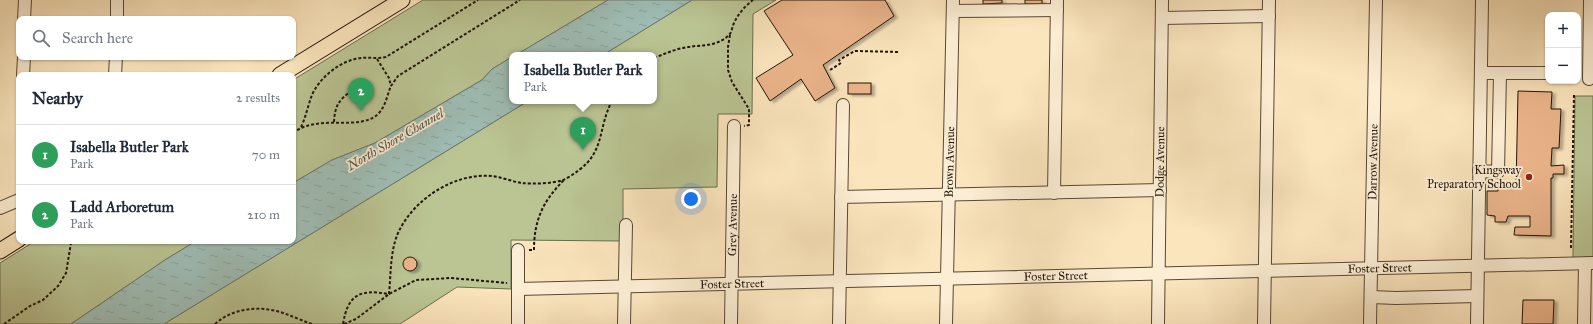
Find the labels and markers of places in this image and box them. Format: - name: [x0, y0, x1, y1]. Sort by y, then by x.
- pin: 2: [348, 78, 374, 111]
- pin: 1: [570, 117, 596, 150]
- place label: Kingsway Preparatory School: [1427, 163, 1522, 191]
- marker: Kingsway Preparatory School: [1524, 172, 1534, 182]

